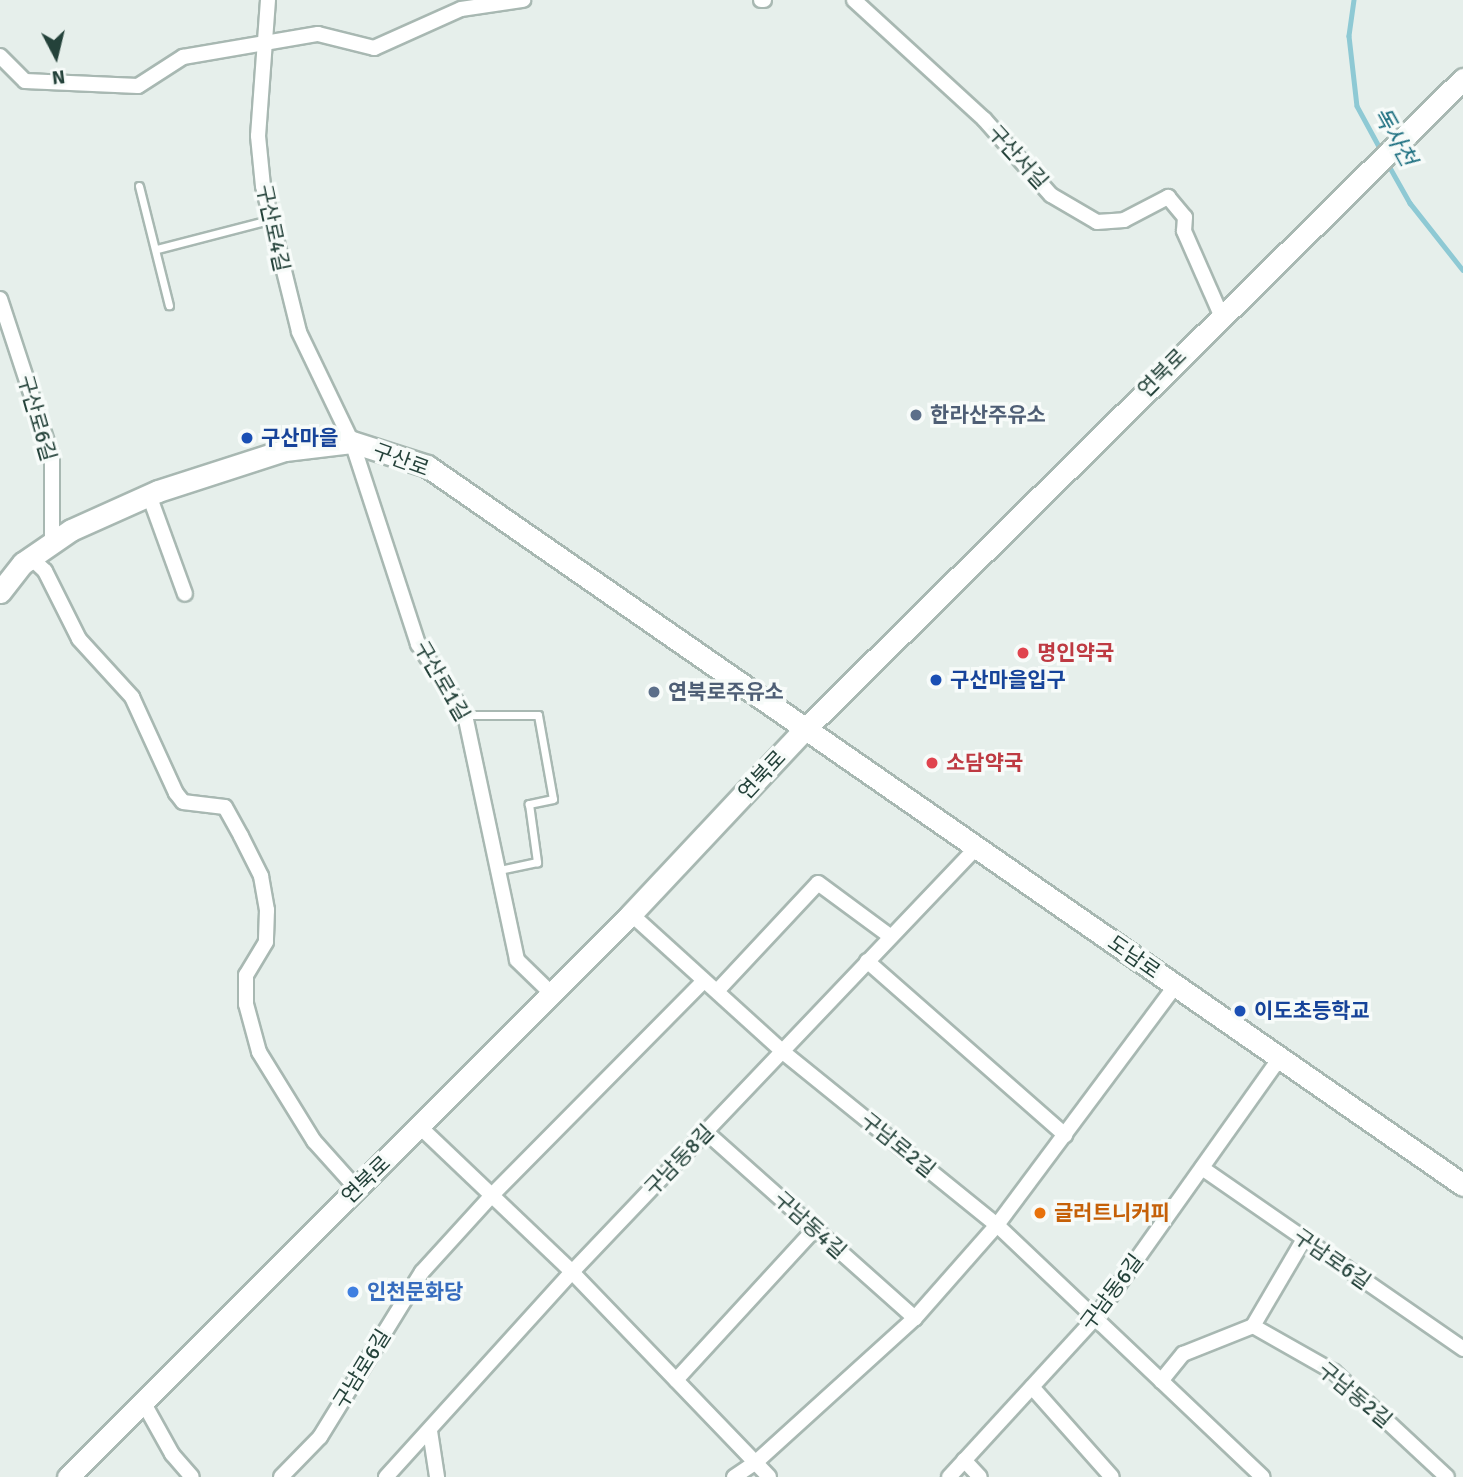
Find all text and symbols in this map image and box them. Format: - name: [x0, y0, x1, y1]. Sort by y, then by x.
- north arrow: [21, 21, 91, 91]
- text: N: [51, 64, 67, 90]
- water label: 독사천: [1367, 103, 1421, 171]
- street label: 구산서길: [983, 120, 1053, 194]
- street label: 구산로4길: [251, 182, 295, 274]
- street label: 연북로: [1133, 344, 1191, 402]
- street label: 구산로6길: [13, 372, 61, 464]
- place label: 한라산주유소: [930, 402, 1046, 428]
- marker: 한라산주유소: [908, 407, 924, 423]
- place label: 구산마을: [261, 425, 338, 451]
- marker: 구산마을: [239, 430, 255, 446]
- street label: 구산로: [369, 438, 433, 482]
- street label: 구산로1길: [409, 636, 475, 726]
- place label: 명인약국: [1037, 640, 1114, 666]
- marker: 명인약국: [1015, 645, 1031, 661]
- place label: 구산마을입구: [950, 667, 1066, 693]
- marker: 구산마을입구: [928, 672, 944, 688]
- place label: 연북로주유소: [668, 679, 784, 705]
- marker: 연북로주유소: [646, 684, 662, 700]
- street label: 연북로: [733, 745, 791, 805]
- place label: 소담약국: [946, 750, 1023, 776]
- marker: 소담약국: [924, 755, 940, 771]
- street label: 도남로: [1103, 930, 1165, 984]
- place label: 이도초등학교: [1254, 998, 1370, 1024]
- marker: 이도초등학교: [1232, 1003, 1248, 1019]
- street label: 구남로2길: [856, 1107, 940, 1183]
- street label: 구남동8길: [639, 1119, 719, 1201]
- street label: 연북로: [336, 1151, 396, 1209]
- street label: 구남동4길: [769, 1186, 851, 1264]
- place label: 글러트니커피: [1054, 1200, 1170, 1226]
- marker: 글러트니커피: [1032, 1205, 1048, 1221]
- street label: 구남로6길: [1288, 1223, 1376, 1295]
- street label: 구남동6길: [1075, 1249, 1149, 1335]
- place label: 인천문화당: [367, 1279, 464, 1305]
- marker: 인천문화당: [345, 1284, 361, 1300]
- street label: 구남로6길: [328, 1325, 396, 1413]
- street label: 구남동2길: [1313, 1357, 1397, 1433]

